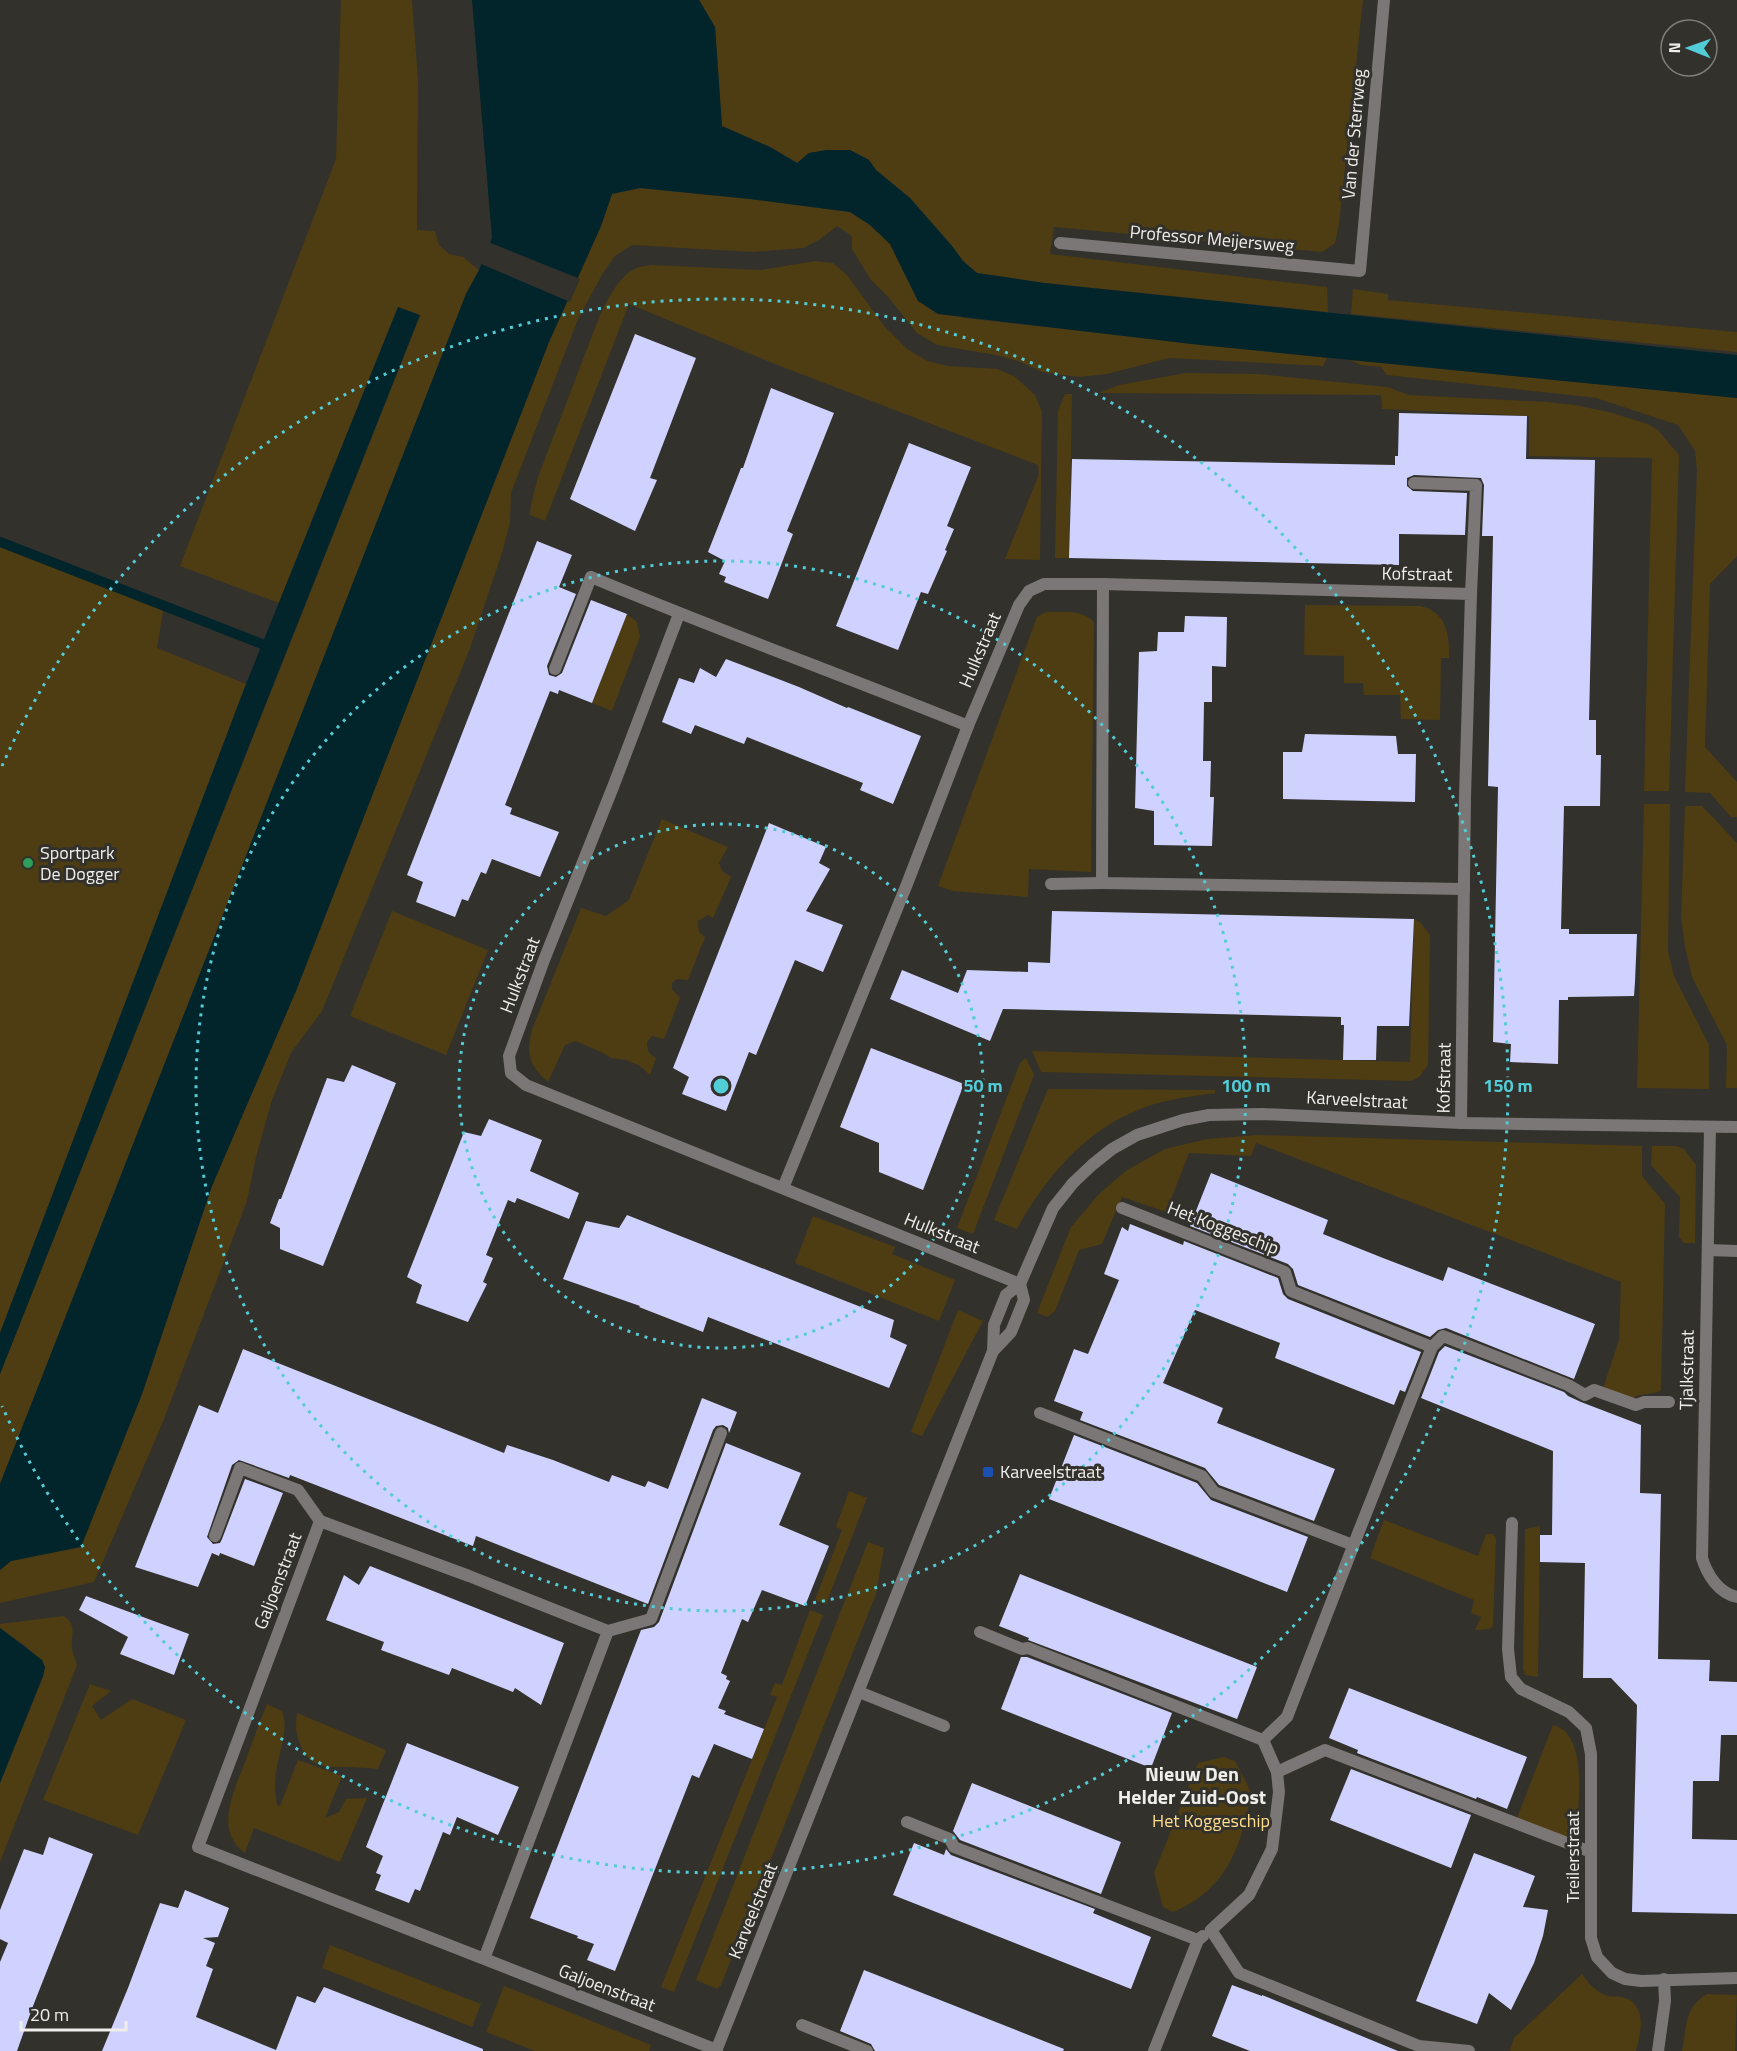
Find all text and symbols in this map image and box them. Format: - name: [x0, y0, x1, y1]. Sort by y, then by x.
- north arrow: [1659, 18, 1719, 78]
- text: N: [1662, 42, 1686, 53]
- street label: Van der Sterrweg: [1334, 68, 1373, 200]
- street label: Professor Meijersweg: [1129, 218, 1295, 259]
- street label: Kofstraat: [1381, 559, 1453, 588]
- street label: Hulkstraat: [952, 607, 1008, 692]
- place label: Sportpark De Dogger: [40, 839, 120, 887]
- marker: Sportpark De Dogger: [21, 856, 35, 870]
- street label: Hulkstraat: [493, 932, 547, 1017]
- street label: Kofstraat: [1429, 1042, 1458, 1114]
- text: 50 m: [963, 1072, 1003, 1099]
- text: 100 m: [1221, 1072, 1271, 1099]
- text: 150 m: [1483, 1072, 1533, 1099]
- centre of rings: [711, 1076, 731, 1096]
- street label: Karveelstraat: [1306, 1083, 1409, 1116]
- street label: Het Koggeschip: [1163, 1194, 1283, 1261]
- street label: Hulkstraat: [900, 1205, 985, 1260]
- street label: Tjalkstraat: [1672, 1329, 1701, 1410]
- place label: Karveelstraat: [1000, 1458, 1102, 1485]
- marker: Karveelstraat: [981, 1465, 995, 1479]
- street label: Galjoenstraat: [247, 1528, 309, 1633]
- district label: Nieuw Den Helder Zuid-Oost: [1118, 1758, 1266, 1812]
- park label: Het Koggeschip: [1152, 1807, 1270, 1834]
- street label: Treilerstraat: [1559, 1810, 1586, 1903]
- street label: Karveelstraat: [721, 1858, 784, 1963]
- street label: Galjoenstraat: [555, 1957, 660, 2019]
- scale bar: [21, 1994, 126, 2032]
- text: 20 m: [30, 2001, 69, 2028]

